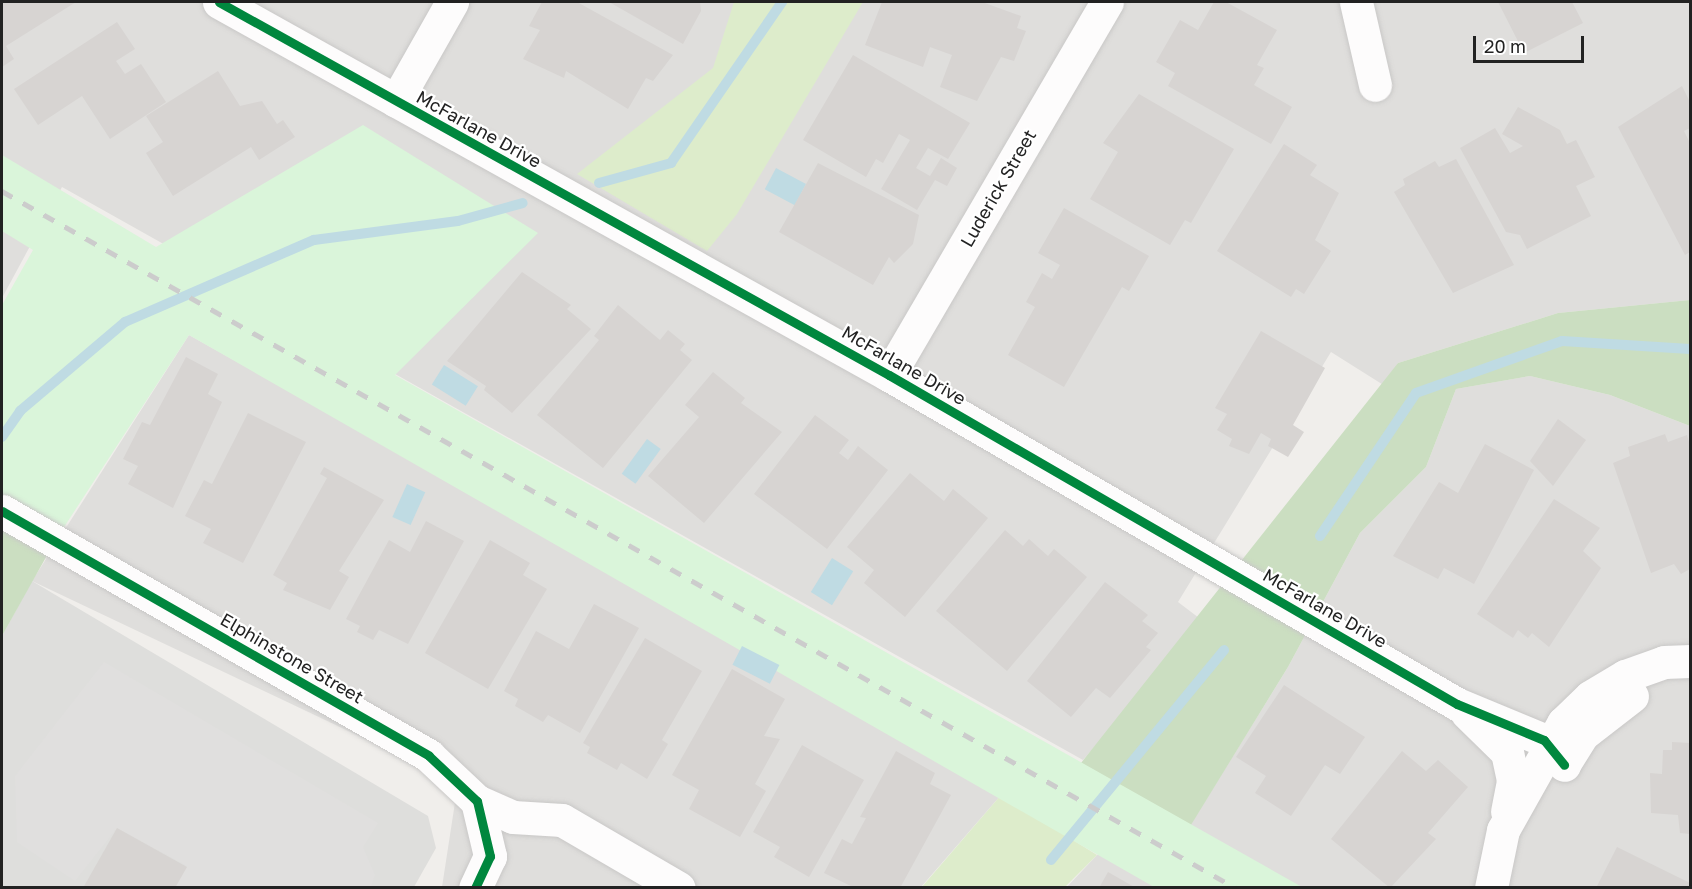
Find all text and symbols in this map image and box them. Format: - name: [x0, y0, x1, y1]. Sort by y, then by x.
- scale bar: [1476, 24, 1587, 62]
- text: 20 m: [1484, 35, 1526, 57]
- street label: McFarlane Drive: [413, 86, 545, 172]
- street label: Luderick Street: [956, 125, 1040, 251]
- street label: McFarlane Drive: [838, 321, 970, 409]
- street label: McFarlane Drive: [1259, 564, 1391, 652]
- street label: Elphinstone Street: [217, 608, 367, 708]

